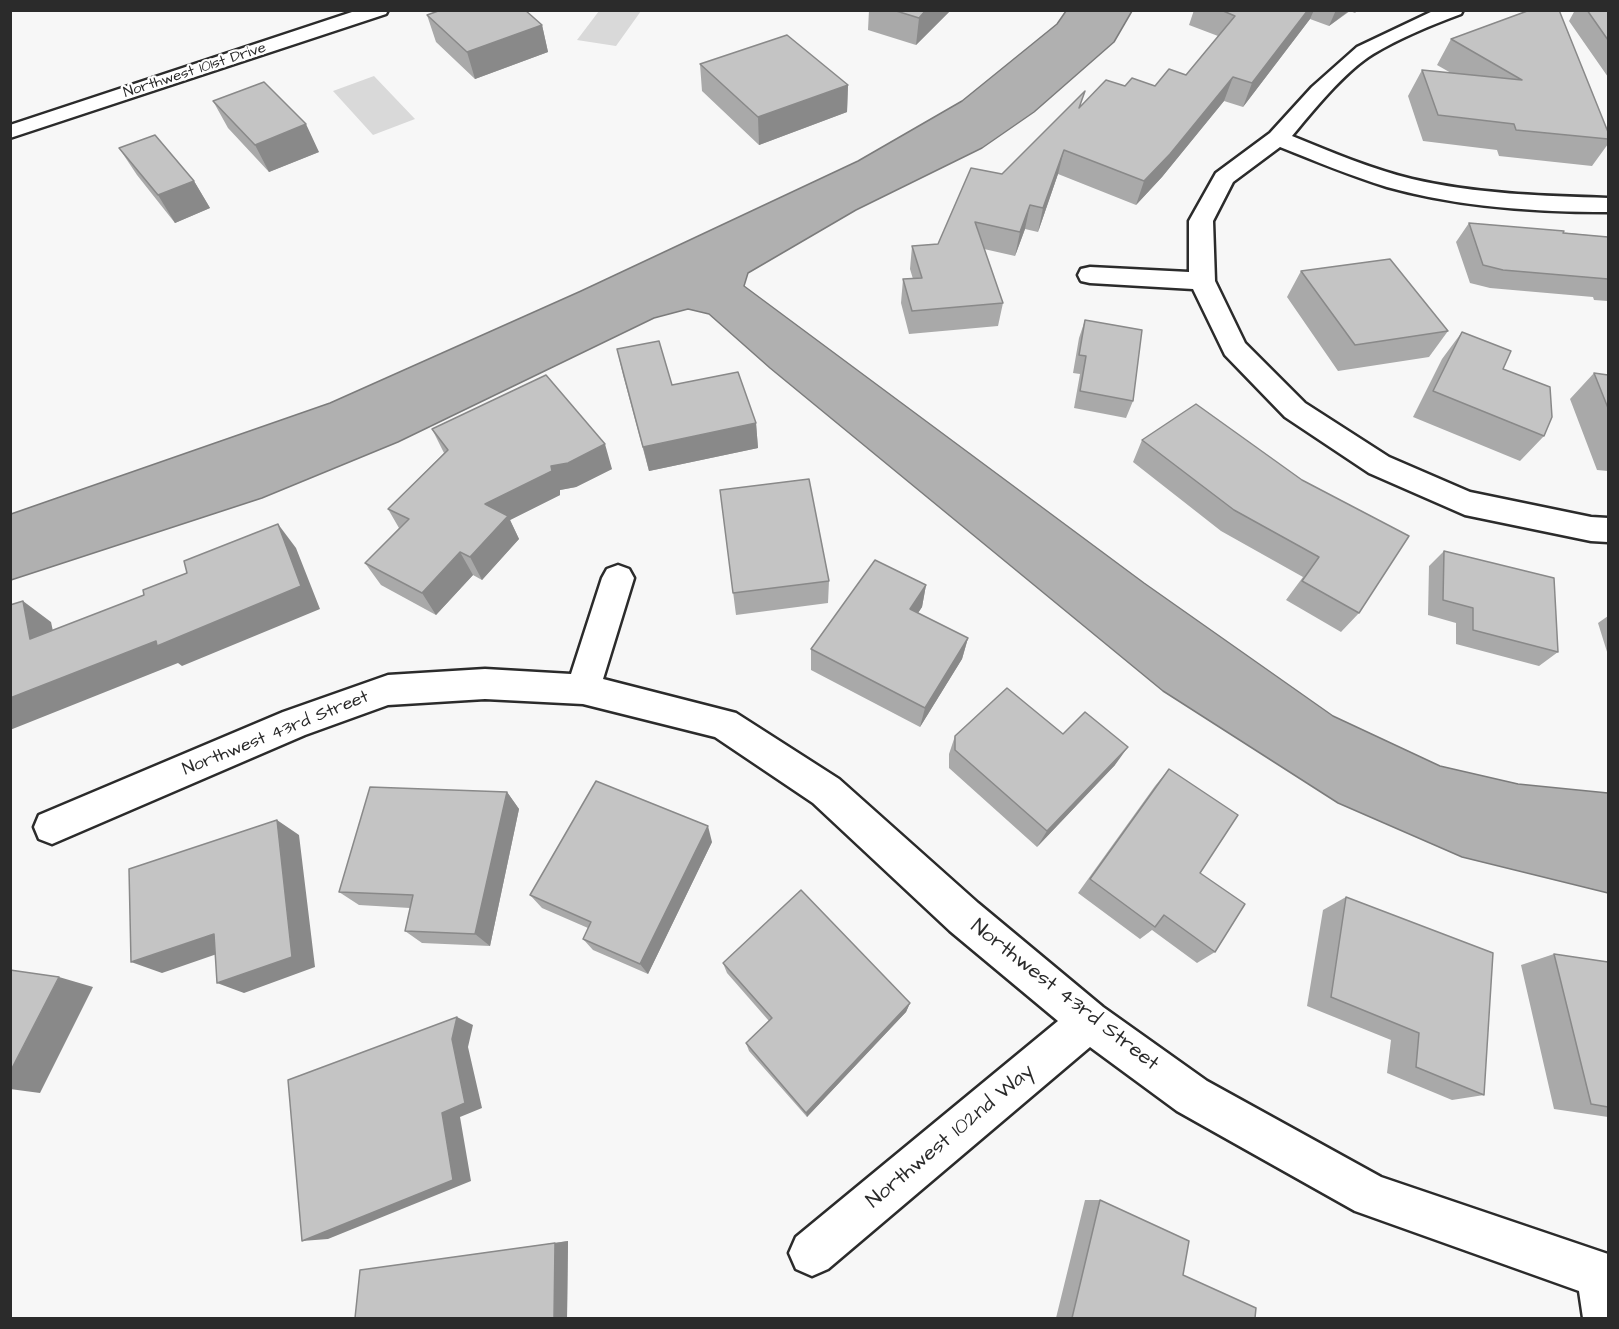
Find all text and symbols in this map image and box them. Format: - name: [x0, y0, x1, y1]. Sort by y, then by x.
- street label: Northwest 101st Drive: [122, 39, 268, 103]
- street label: Northwest 43rd Street: [180, 687, 372, 781]
- street label: Northwest 43rd Street: [965, 915, 1163, 1077]
- street label: Northwest 102nd Way: [862, 1060, 1040, 1214]

